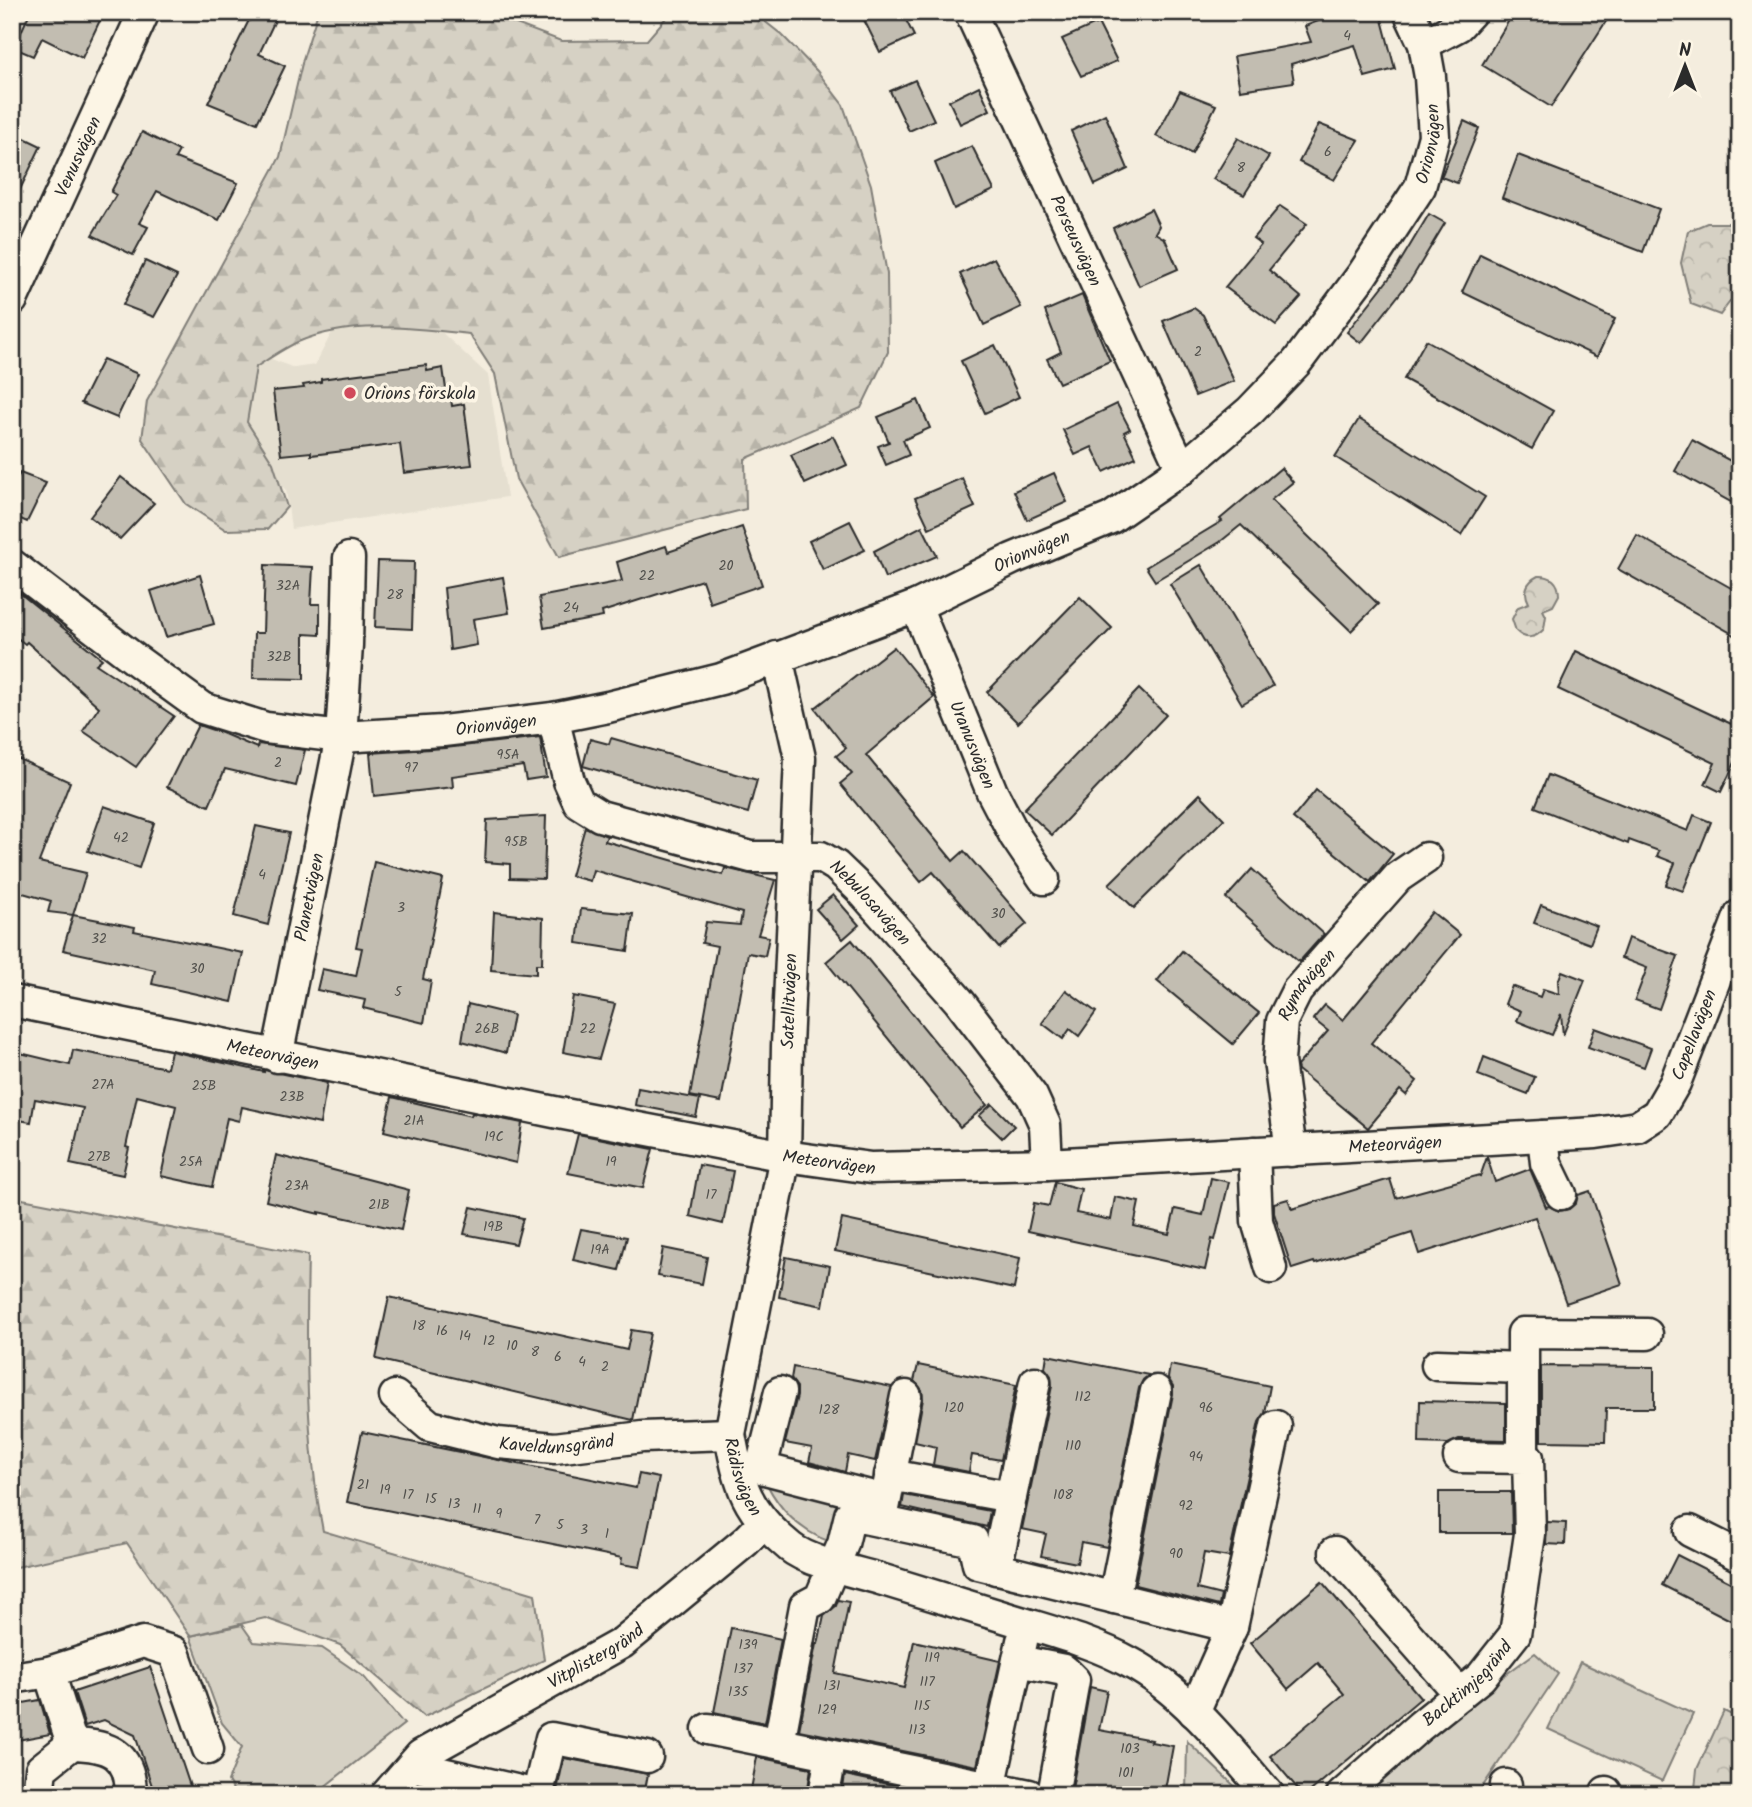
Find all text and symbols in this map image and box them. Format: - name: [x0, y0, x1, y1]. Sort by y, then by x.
- house number: 4: [1343, 25, 1351, 47]
- north arrow: [1650, 32, 1720, 102]
- text: N: [1679, 36, 1691, 66]
- street label: Orionvägen: [1408, 103, 1450, 188]
- street label: Venusvägen: [48, 112, 110, 202]
- house number: 6: [1324, 141, 1332, 163]
- house number: 8: [1237, 157, 1246, 179]
- street label: Perseusvägen: [1041, 191, 1109, 292]
- house number: 2: [1194, 341, 1202, 363]
- place label: Orions förskola: [364, 380, 476, 409]
- marker: Orions förskola: [342, 385, 358, 401]
- street label: Orionvägen: [989, 523, 1075, 582]
- house number: 20: [718, 555, 734, 577]
- house number: 22: [639, 565, 655, 587]
- house number: 32A: [276, 575, 300, 597]
- house number: 28: [387, 584, 404, 606]
- house number: 24: [563, 597, 579, 619]
- house number: 32B: [266, 646, 292, 668]
- street label: Uranusvägen: [940, 697, 1002, 794]
- street label: Orionvägen: [454, 707, 538, 745]
- house number: 95A: [497, 744, 519, 766]
- house number: 2: [274, 752, 282, 774]
- house number: 97: [404, 757, 418, 779]
- house number: 42: [113, 827, 129, 849]
- house number: 95B: [504, 831, 528, 853]
- street label: Planetvägen: [287, 851, 333, 944]
- street label: Nebulosavägen: [822, 853, 917, 953]
- house number: 4: [258, 864, 266, 886]
- house number: 3: [397, 897, 405, 919]
- house number: 30: [991, 903, 1006, 925]
- house number: 32: [91, 928, 107, 950]
- street label: Rymdvägen: [1271, 943, 1344, 1027]
- street label: Satellitvägen: [774, 953, 807, 1049]
- house number: 30: [190, 958, 205, 980]
- house number: 5: [394, 981, 403, 1003]
- street label: Capellavägen: [1664, 985, 1726, 1085]
- house number: 26B: [475, 1018, 499, 1040]
- house number: 22: [580, 1018, 596, 1040]
- street label: Meteorvägen: [223, 1032, 321, 1079]
- house number: 27A: [91, 1074, 115, 1096]
- house number: 25B: [192, 1075, 216, 1097]
- house number: 23B: [279, 1086, 305, 1108]
- house number: 21A: [403, 1110, 425, 1132]
- house number: 19C: [484, 1126, 504, 1148]
- street label: Meteorvägen: [1348, 1129, 1443, 1163]
- street label: Meteorvägen: [780, 1143, 877, 1184]
- house number: 27B: [87, 1146, 111, 1168]
- house number: 25A: [179, 1151, 203, 1173]
- house number: 19: [605, 1151, 617, 1173]
- house number: 23A: [285, 1175, 309, 1197]
- house number: 17: [706, 1184, 717, 1206]
- house number: 21B: [368, 1194, 390, 1216]
- house number: 19B: [483, 1216, 503, 1238]
- house number: 19A: [590, 1239, 610, 1261]
- house number: 18: [413, 1315, 426, 1337]
- house number: 16: [436, 1320, 448, 1342]
- house number: 14: [459, 1325, 471, 1347]
- house number: 12: [483, 1330, 495, 1352]
- house number: 10: [506, 1335, 518, 1357]
- house number: 8: [531, 1341, 540, 1363]
- house number: 6: [554, 1346, 562, 1368]
- house number: 4: [578, 1351, 586, 1373]
- house number: 2: [601, 1356, 609, 1378]
- house number: 112: [1075, 1386, 1091, 1408]
- house number: 120: [944, 1397, 964, 1419]
- house number: 96: [1199, 1397, 1213, 1419]
- house number: 128: [819, 1399, 840, 1421]
- street label: Kaveldunsgränd: [498, 1428, 617, 1464]
- street label: Rädisvägen: [715, 1435, 769, 1523]
- house number: 110: [1065, 1435, 1081, 1457]
- house number: 94: [1189, 1446, 1204, 1468]
- house number: 21: [357, 1474, 369, 1496]
- house number: 19: [379, 1479, 391, 1501]
- house number: 17: [403, 1484, 414, 1506]
- house number: 108: [1053, 1484, 1073, 1506]
- house number: 15: [425, 1488, 438, 1510]
- house number: 13: [448, 1493, 460, 1515]
- house number: 92: [1179, 1495, 1193, 1517]
- house number: 11: [473, 1498, 481, 1520]
- house number: 9: [496, 1503, 503, 1525]
- house number: 7: [534, 1509, 541, 1531]
- house number: 5: [556, 1514, 565, 1536]
- house number: 3: [580, 1519, 588, 1541]
- house number: 1: [605, 1523, 609, 1545]
- house number: 90: [1169, 1543, 1183, 1565]
- street label: Vitplistergränd: [543, 1616, 652, 1698]
- house number: 139: [738, 1634, 758, 1656]
- street label: Backtimjegränd: [1416, 1634, 1521, 1735]
- house number: 119: [924, 1647, 940, 1669]
- house number: 137: [734, 1658, 753, 1680]
- house number: 117: [919, 1671, 935, 1693]
- house number: 131: [824, 1675, 840, 1697]
- house number: 135: [728, 1681, 749, 1703]
- house number: 115: [914, 1695, 932, 1717]
- house number: 129: [817, 1699, 837, 1721]
- house number: 113: [909, 1719, 925, 1741]
- house number: 103: [1120, 1738, 1140, 1760]
- house number: 101: [1118, 1762, 1134, 1784]

